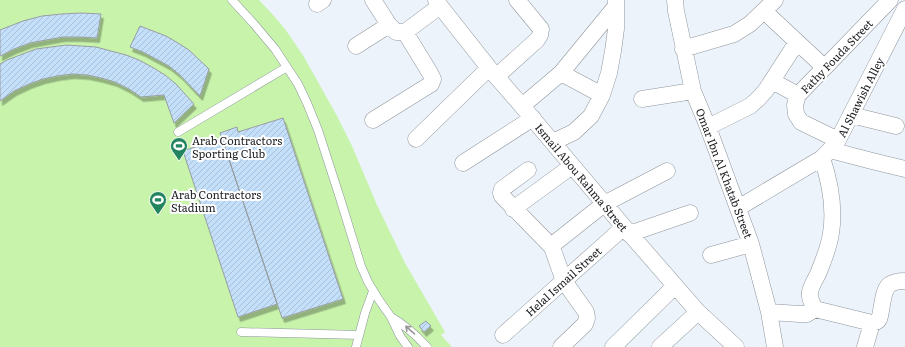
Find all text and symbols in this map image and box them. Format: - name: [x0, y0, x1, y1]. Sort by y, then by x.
- street label: Fathy Fouda Street: [796, 15, 876, 97]
- street label: Al Shawish Alley: [833, 54, 887, 140]
- street label: Omar Ibn Al Khatab Street: [693, 106, 757, 241]
- street label: Ismail Abou Rahma Street: [532, 119, 632, 235]
- place label: Arab Contractors Sporting Club: [192, 132, 282, 161]
- sports icon: Arab Contractors Sporting Club: [169, 136, 189, 161]
- place label: Arab Contractors Stadium: [171, 186, 261, 215]
- sports icon: Arab Contractors Stadium: [148, 190, 168, 215]
- street label: Helal Ismail Street: [522, 242, 605, 319]
- one-way arrow: [405, 326, 416, 335]

